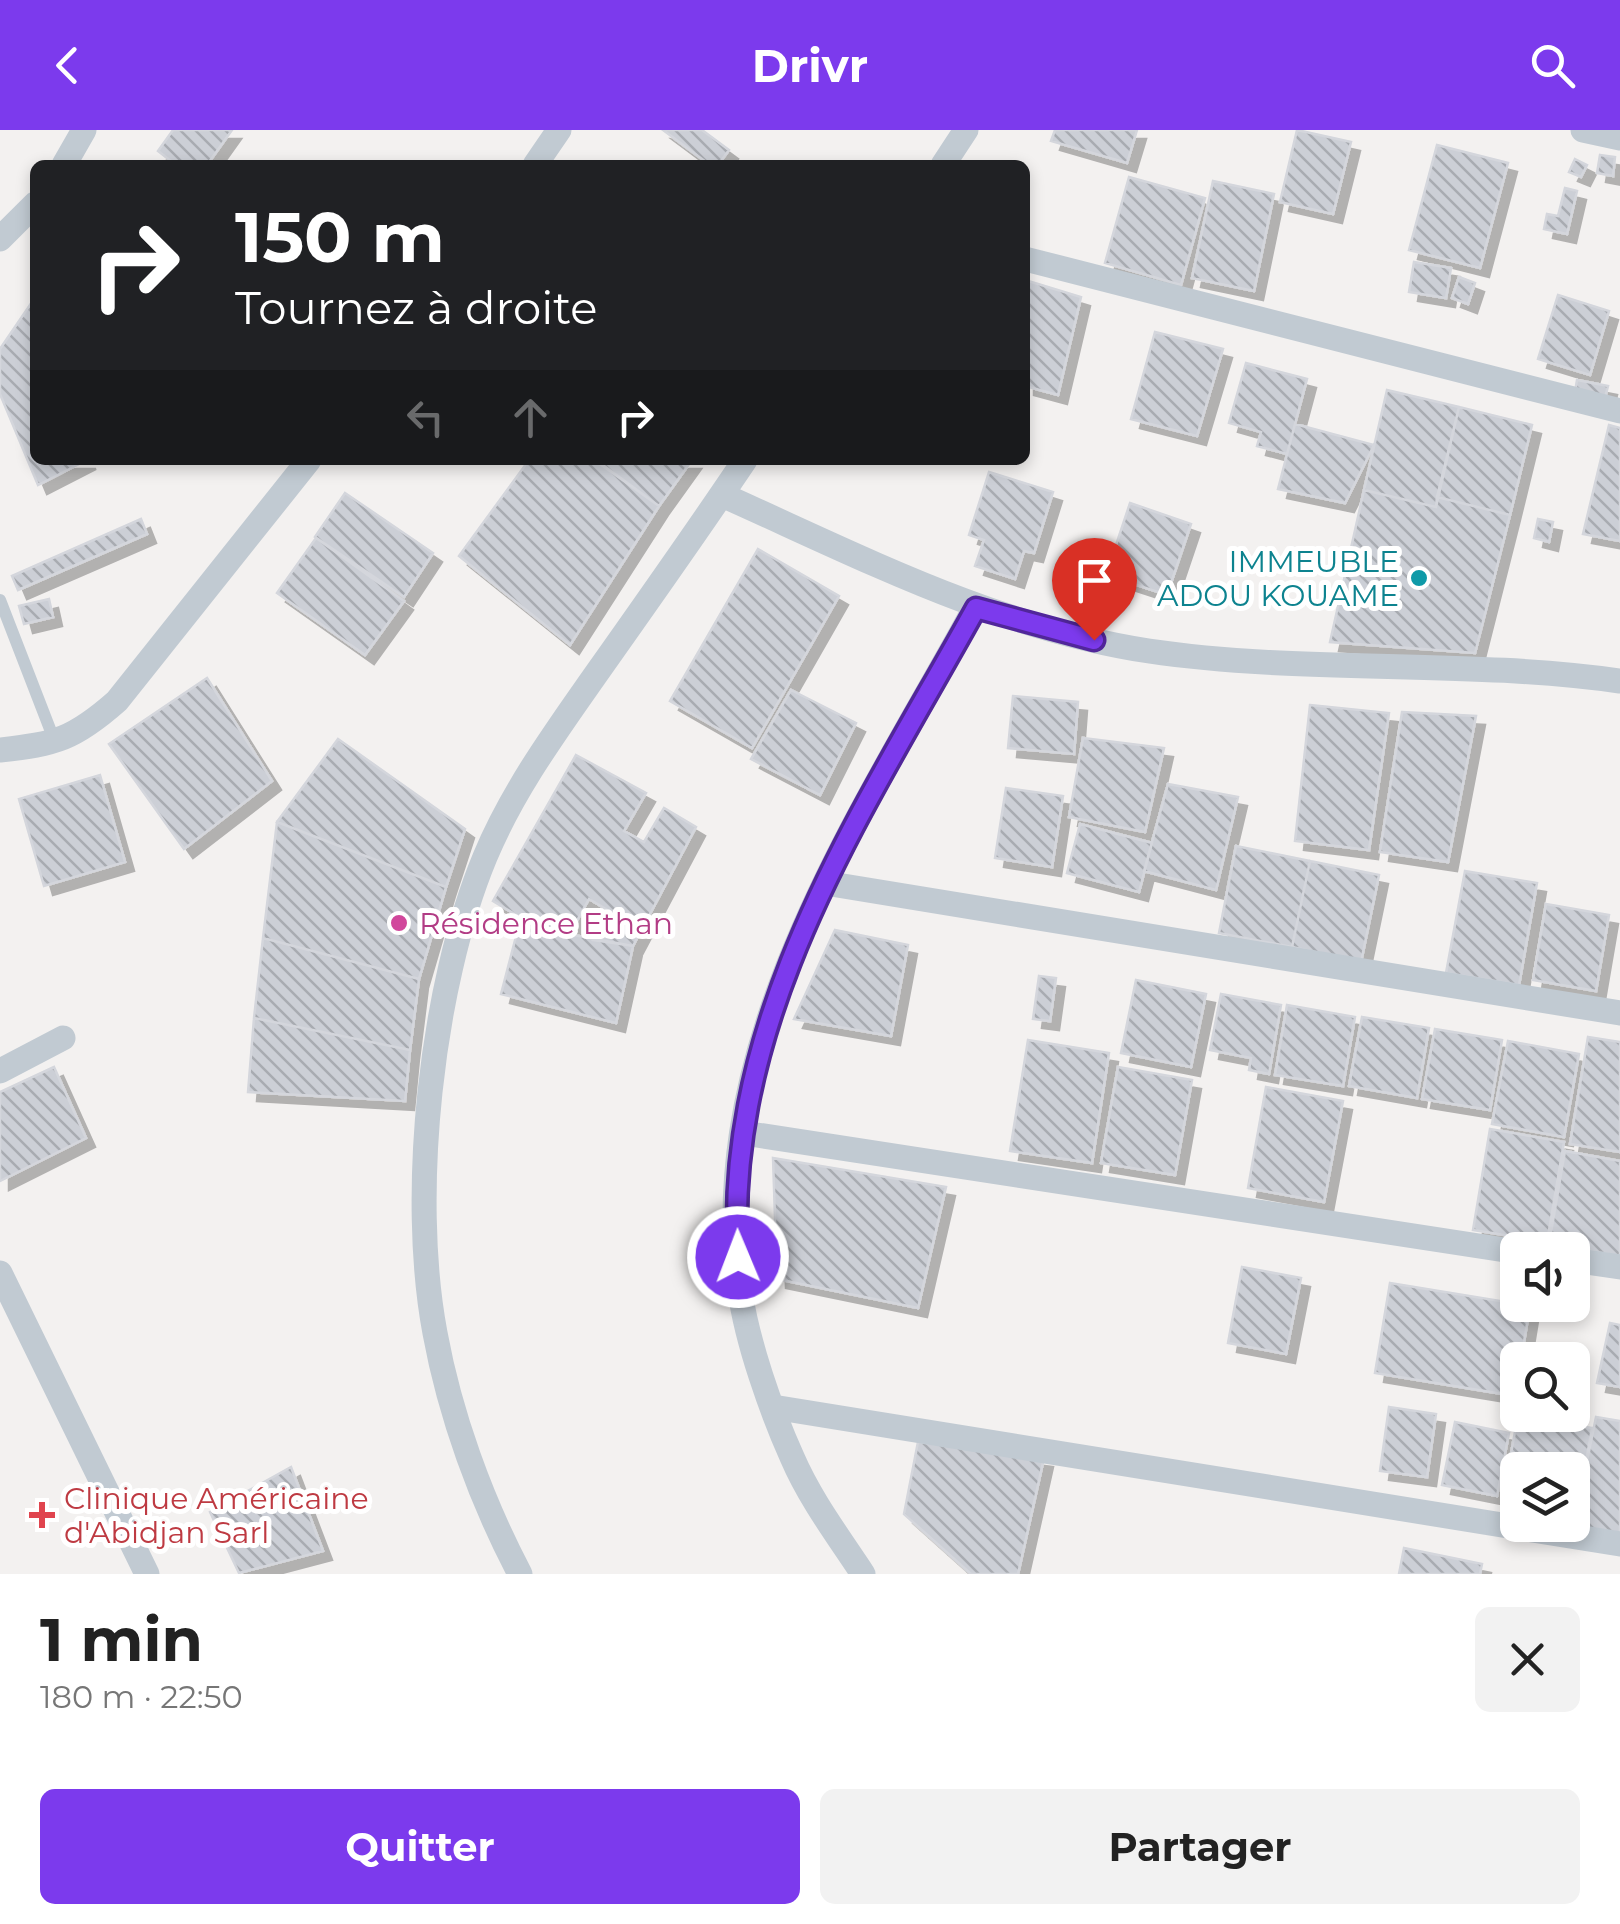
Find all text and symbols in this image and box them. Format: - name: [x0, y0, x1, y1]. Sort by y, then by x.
- icon: back: [40, 38, 95, 93]
- text: Drivr: [752, 38, 868, 93]
- icon: search: [1525, 38, 1580, 93]
- text: 150 m: [235, 194, 445, 280]
- icon: right: [70, 200, 200, 330]
- text: Tournez à droite: [235, 280, 598, 335]
- icon: left: [398, 390, 453, 445]
- icon: ahead: [503, 390, 558, 445]
- icon: right: [608, 390, 663, 445]
- pin: [1052, 538, 1137, 641]
- place label: IMMEUBLE ADOU KOUAME: [1157, 543, 1399, 614]
- icon: arrive: [1067, 553, 1122, 608]
- marker: IMMEUBLE ADOU KOUAME: [1408, 567, 1430, 589]
- place label: Résidence Ethan: [419, 905, 673, 942]
- marker: Résidence Ethan: [388, 912, 410, 934]
- position arrow: [686, 1205, 790, 1309]
- map controls: [1500, 1232, 1590, 1542]
- button: sound: [1500, 1232, 1590, 1322]
- button: search: [1500, 1342, 1590, 1432]
- button: layers: [1500, 1452, 1590, 1542]
- place label: Clinique Américaine d'Abidjan Sarl: [64, 1480, 369, 1551]
- marker: Clinique Américaine d'Abidjan Sarl: [29, 1502, 55, 1528]
- text: 1 min: [40, 1603, 203, 1676]
- button: close: [1475, 1607, 1580, 1712]
- text: 180 m · 22:50: [40, 1677, 243, 1716]
- button: Quitter: [40, 1789, 800, 1904]
- button: Partager: [820, 1789, 1580, 1904]

